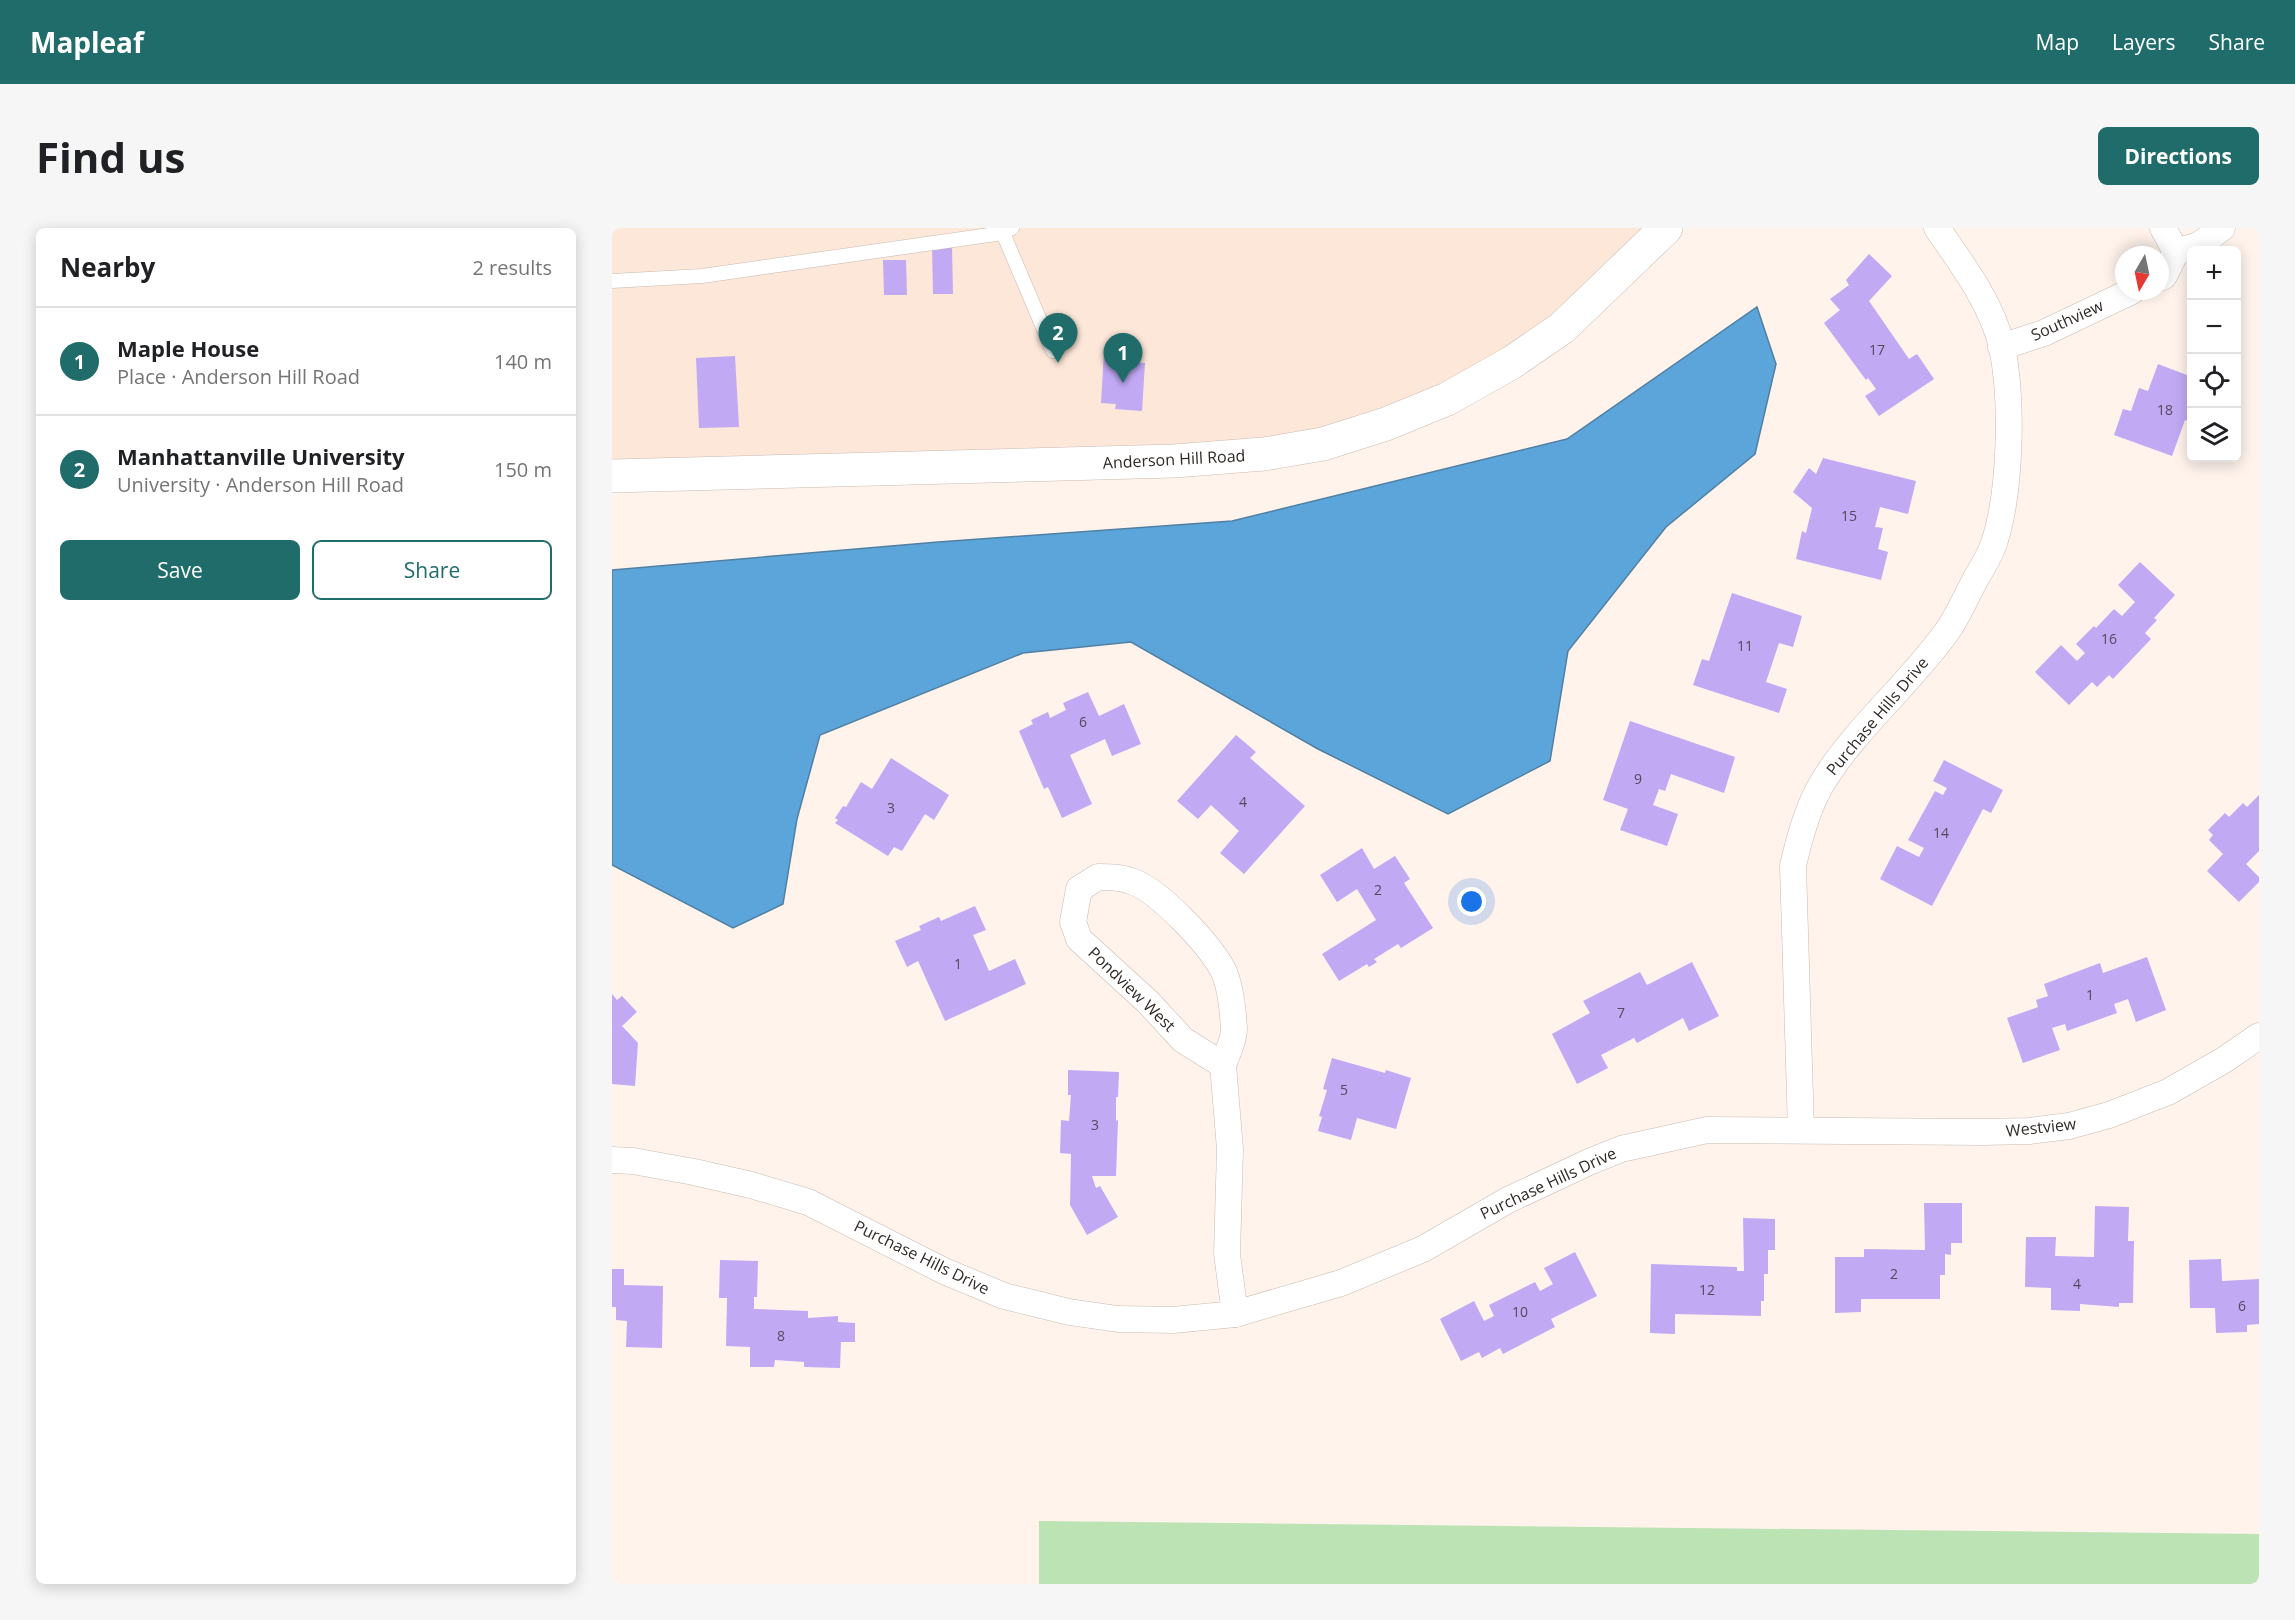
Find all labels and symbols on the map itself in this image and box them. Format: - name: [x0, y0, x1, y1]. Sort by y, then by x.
- north arrow: [2115, 246, 2169, 300]
- street label: Southview: [2027, 294, 2107, 346]
- pin: 2: [1038, 314, 1078, 363]
- pin: 1: [1104, 334, 1142, 383]
- house number: 17: [1869, 340, 1885, 359]
- house number: 18: [2157, 400, 2173, 419]
- street label: Anderson Hill Road: [1102, 444, 1246, 474]
- house number: 15: [1841, 506, 1857, 525]
- house number: 16: [2101, 629, 2117, 648]
- house number: 11: [1737, 636, 1753, 655]
- street label: Purchase Hills Drive: [1821, 652, 1933, 780]
- house number: 6: [1079, 712, 1087, 731]
- house number: 9: [1634, 769, 1642, 788]
- house number: 4: [1239, 792, 1247, 811]
- house number: 3: [887, 798, 895, 817]
- house number: 14: [1933, 823, 1949, 842]
- house number: 2: [1374, 880, 1382, 899]
- your location: [1457, 887, 1486, 916]
- street label: Pondview West: [1084, 942, 1181, 1037]
- house number: 1: [954, 954, 962, 973]
- house number: 1: [2086, 985, 2094, 1004]
- house number: 7: [1617, 1003, 1625, 1022]
- house number: 5: [1340, 1080, 1348, 1099]
- street label: Westview: [2005, 1112, 2078, 1142]
- house number: 3: [1091, 1115, 1099, 1134]
- street label: Purchase Hills Drive: [1476, 1142, 1620, 1224]
- street label: Purchase Hills Drive: [851, 1215, 993, 1299]
- house number: 2: [1890, 1264, 1898, 1283]
- house number: 4: [2073, 1274, 2081, 1293]
- house number: 12: [1699, 1280, 1715, 1299]
- house number: 6: [2238, 1296, 2246, 1315]
- house number: 10: [1512, 1302, 1528, 1321]
- house number: 8: [777, 1326, 785, 1345]

